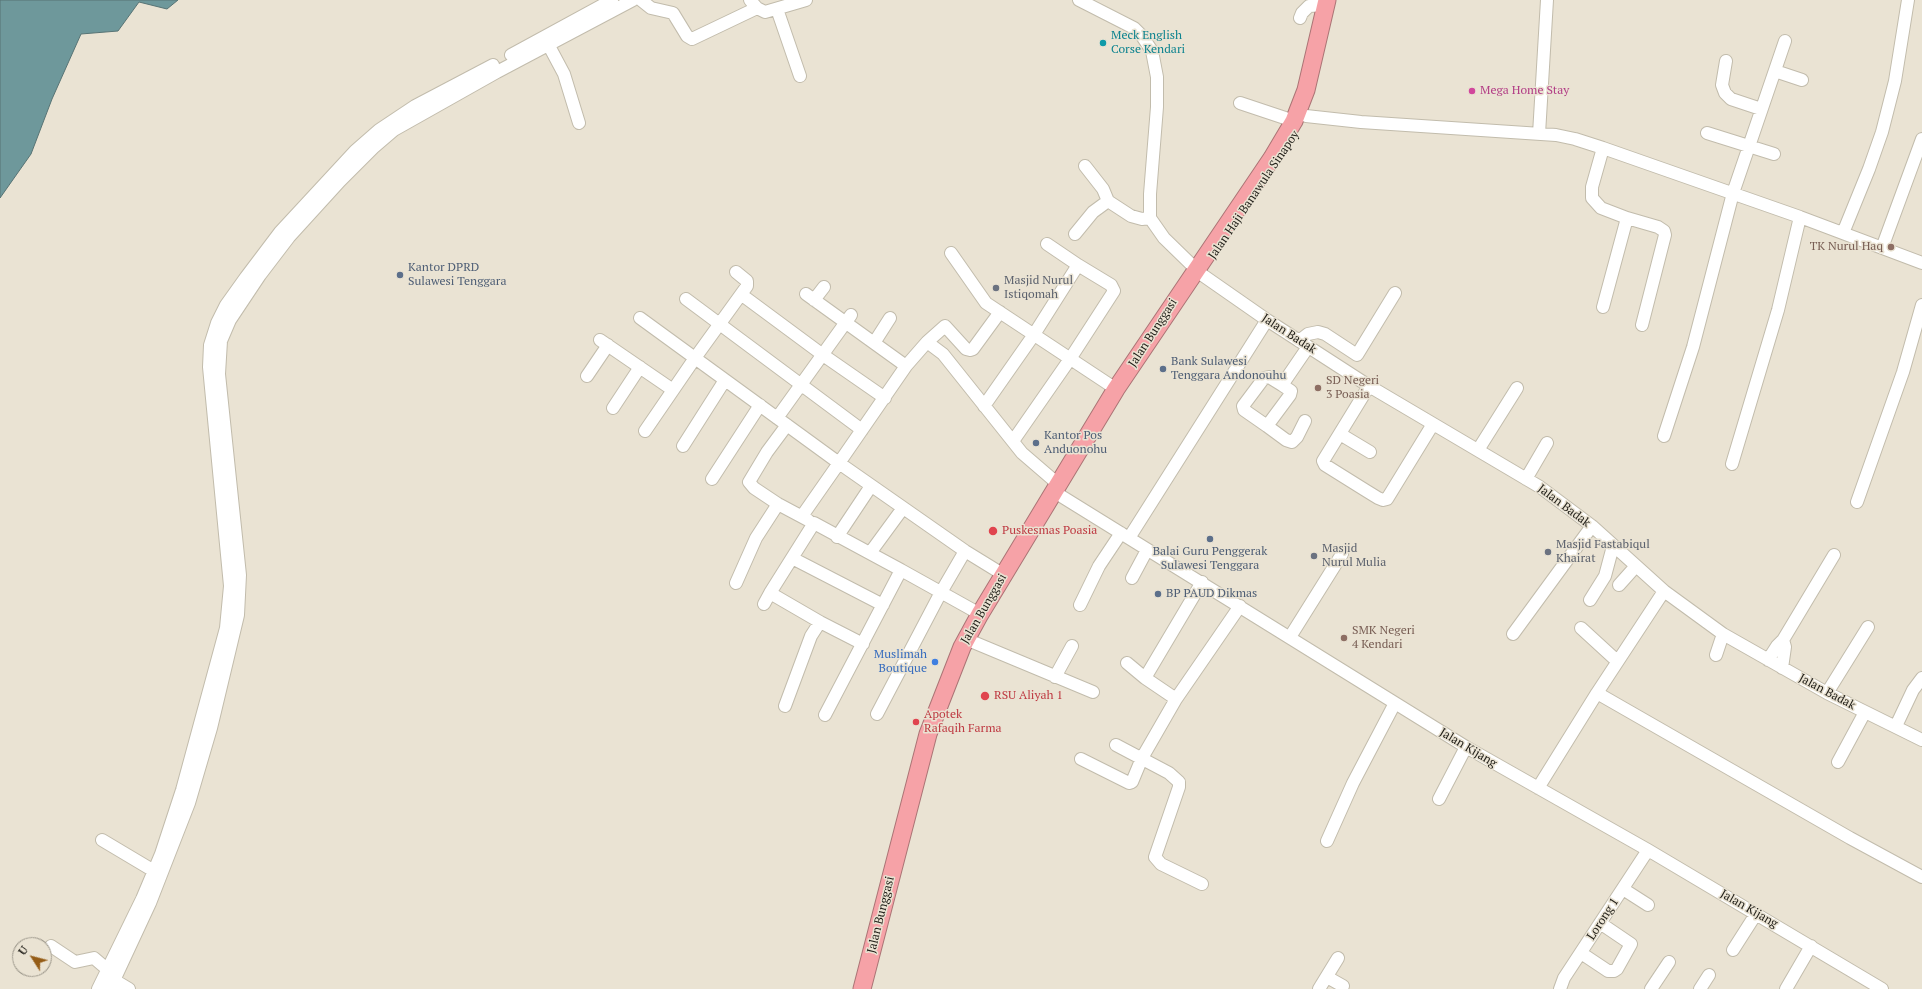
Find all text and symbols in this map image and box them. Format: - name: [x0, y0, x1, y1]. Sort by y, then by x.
- place label: Meck English Corse Kendari: [1111, 29, 1185, 57]
- marker: Meck English Corse Kendari: [1098, 38, 1108, 48]
- place label: Mega Home Stay: [1480, 84, 1569, 98]
- marker: Mega Home Stay: [1467, 86, 1477, 96]
- street label: Jalan Haji Banawula Sinapoy: [1206, 128, 1302, 262]
- place label: TK Nurul Haq: [1810, 240, 1883, 254]
- marker: TK Nurul Haq: [1886, 242, 1896, 252]
- place label: Kantor DPRD Sulawesi Tenggara: [408, 261, 507, 289]
- marker: Kantor DPRD Sulawesi Tenggara: [395, 270, 405, 280]
- place label: Masjid Nurul Istiqomah: [1004, 274, 1073, 302]
- marker: Masjid Nurul Istiqomah: [991, 283, 1001, 293]
- street label: Jalan Bunggasi: [1126, 296, 1180, 370]
- street label: Jalan Badak: [1259, 311, 1319, 357]
- place label: Bank Sulawesi Tenggara Andonouhu: [1171, 355, 1286, 383]
- marker: Bank Sulawesi Tenggara Andonouhu: [1158, 364, 1168, 374]
- place label: SD Negeri 3 Poasia: [1326, 374, 1379, 402]
- marker: SD Negeri 3 Poasia: [1313, 383, 1323, 393]
- place label: Kantor Pos Anduonohu: [1044, 429, 1107, 457]
- marker: Kantor Pos Anduonohu: [1031, 438, 1041, 448]
- street label: Jalan Badak: [1535, 482, 1593, 530]
- place label: Puskesmas Poasia: [1002, 524, 1097, 538]
- marker: Puskesmas Poasia: [987, 525, 999, 537]
- marker: Balai Guru Penggerak Sulawesi Tenggara: [1205, 534, 1215, 544]
- place label: Masjid Fastabiqul Khairat: [1556, 538, 1650, 566]
- place label: Masjid Nurul Mulia: [1322, 542, 1386, 570]
- place label: Balai Guru Penggerak Sulawesi Tenggara: [1153, 545, 1267, 573]
- marker: Masjid Fastabiqul Khairat: [1543, 547, 1553, 557]
- marker: Masjid Nurul Mulia: [1309, 551, 1319, 561]
- street label: Jalan Bunggasi: [958, 571, 1010, 647]
- place label: BP PAUD Dikmas: [1166, 587, 1257, 601]
- marker: BP PAUD Dikmas: [1153, 589, 1163, 599]
- place label: SMK Negeri 4 Kendari: [1352, 624, 1415, 652]
- marker: SMK Negeri 4 Kendari: [1339, 633, 1349, 643]
- place label: Muslimah Boutique: [874, 648, 927, 676]
- marker: Muslimah Boutique: [930, 657, 940, 667]
- street label: Jalan Badak: [1796, 671, 1858, 713]
- place label: RSU Aliyah 1: [994, 689, 1063, 703]
- marker: RSU Aliyah 1: [979, 690, 991, 702]
- place label: Apotek Rafaqih Farma: [924, 708, 1002, 736]
- marker: Apotek Rafaqih Farma: [911, 717, 921, 727]
- street label: Jalan Kijang: [1437, 725, 1499, 771]
- street label: Jalan Bunggasi: [864, 875, 898, 955]
- street label: Jalan Kijang: [1718, 887, 1780, 931]
- street label: Lorong 1: [1584, 895, 1622, 943]
- north arrow: [12, 937, 52, 977]
- text: U: [15, 943, 31, 958]

